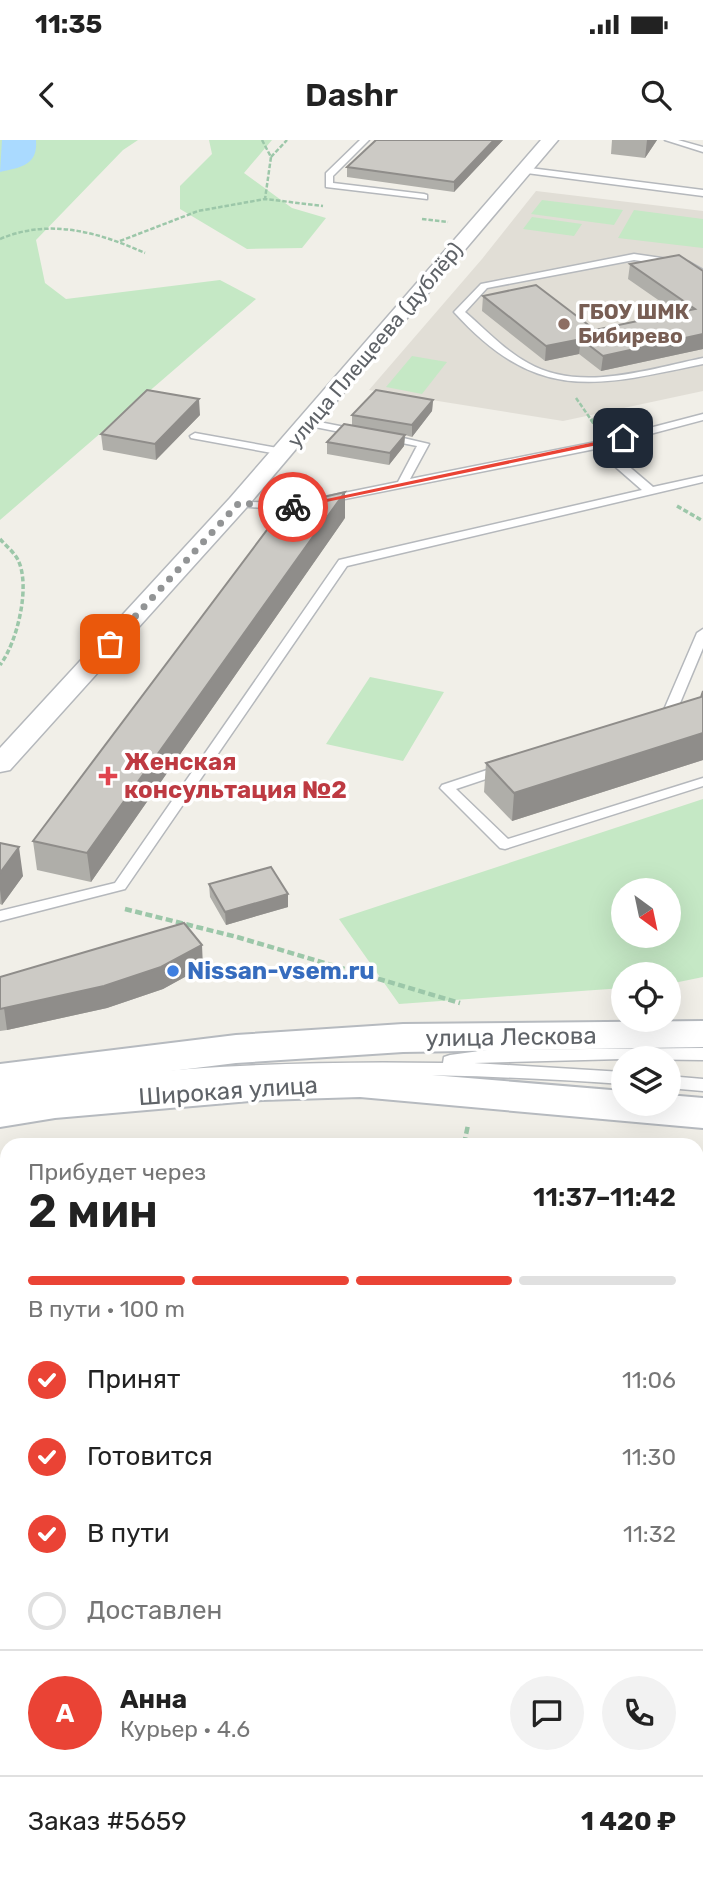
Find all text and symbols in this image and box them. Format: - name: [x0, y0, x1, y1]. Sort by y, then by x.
- text: 11:35: [35, 9, 102, 40]
- icon: back: [28, 76, 66, 114]
- text: Dashr: [305, 76, 398, 114]
- icon: search: [637, 76, 675, 114]
- street label: улица Плещеева (дублёр): [282, 237, 468, 452]
- place label: ГБОУ ШМК Бибирево: [578, 299, 690, 348]
- marker: ГБОУ ШМК Бибирево: [556, 316, 572, 332]
- pin: [593, 408, 653, 468]
- icon: home: [604, 419, 642, 457]
- courier: [258, 472, 328, 542]
- icon: bike: [274, 488, 312, 526]
- pin: [80, 614, 140, 674]
- icon: bag: [91, 625, 129, 663]
- place label: Женская консультация №2: [124, 748, 347, 804]
- marker: Женская консультация №2: [98, 766, 118, 786]
- north arrow: [611, 878, 681, 948]
- map controls: [611, 878, 681, 1116]
- place label: Nissan-vsem.ru: [187, 957, 375, 985]
- button: locate: [611, 962, 681, 1032]
- marker: Nissan-vsem.ru: [165, 963, 181, 979]
- street label: улица Лескова: [425, 1022, 597, 1052]
- button: layers: [611, 1046, 681, 1116]
- street label: Широкая улица: [137, 1071, 319, 1111]
- text: Прибудет через: [28, 1158, 206, 1186]
- text: 11:37–11:42: [533, 1182, 676, 1213]
- text: 2 мин: [28, 1184, 158, 1239]
- text: В пути · 100 m: [28, 1295, 185, 1323]
- icon: check: [28, 1361, 66, 1399]
- text: Принят: [87, 1364, 180, 1395]
- text: 11:06: [622, 1366, 676, 1394]
- icon: check: [28, 1438, 66, 1476]
- text: Готовится: [87, 1441, 213, 1472]
- text: 11:30: [622, 1443, 676, 1471]
- icon: check: [28, 1515, 66, 1553]
- text: В пути: [87, 1518, 170, 1549]
- text: 11:32: [623, 1520, 676, 1548]
- text: Доставлен: [87, 1595, 222, 1626]
- button: chat: [510, 1676, 584, 1750]
- button: phone: [602, 1676, 676, 1750]
- text: Анна: [120, 1684, 187, 1715]
- text: А: [56, 1698, 74, 1729]
- text: Курьер · 4.6: [120, 1715, 250, 1743]
- text: Заказ #5659: [28, 1806, 187, 1837]
- text: 1 420 ₽: [581, 1806, 676, 1837]

